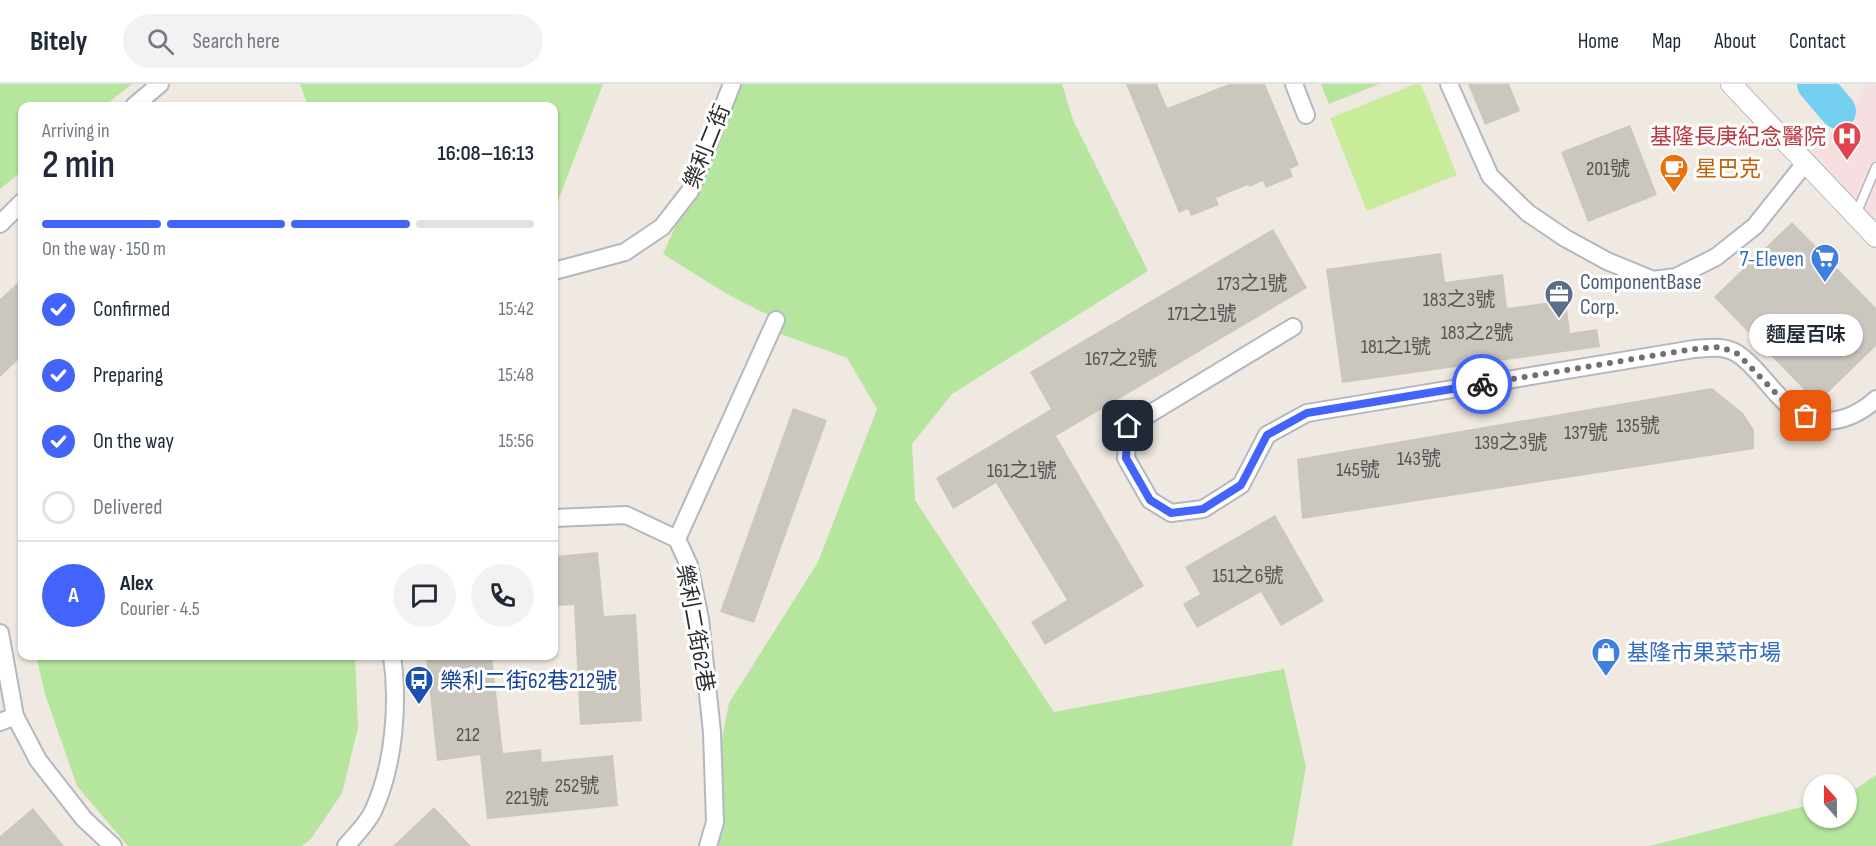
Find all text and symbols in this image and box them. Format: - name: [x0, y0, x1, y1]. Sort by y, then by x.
- search box: [123, 14, 543, 68]
- text: Bitely: [30, 25, 87, 58]
- icon: search: [144, 25, 177, 58]
- text: Search here: [192, 28, 280, 55]
- text: Home: [1578, 29, 1619, 54]
- text: Map: [1652, 29, 1681, 54]
- text: About: [1714, 29, 1756, 54]
- text: Contact: [1789, 29, 1846, 54]
- street label: 樂利二街: [678, 101, 736, 192]
- text: Arriving in: [42, 119, 110, 143]
- hospital icon: 基隆長庚紀念醫院: [1831, 120, 1863, 162]
- place label: 基隆長庚紀念醫院: [1650, 124, 1826, 151]
- text: 16:08–16:13: [438, 140, 534, 167]
- text: 2 min: [42, 142, 115, 189]
- cafe icon: 星巴克: [1658, 152, 1690, 194]
- place label: 星巴克: [1695, 156, 1761, 183]
- house number: 201號: [1586, 157, 1630, 181]
- text: On the way · 150 m: [42, 237, 166, 261]
- supermarket icon: 7-Eleven: [1809, 242, 1841, 284]
- place label: 7-Eleven: [1740, 246, 1804, 273]
- place label: ComponentBase Corp.: [1580, 269, 1702, 321]
- house number: 173之1號: [1217, 272, 1287, 296]
- office icon: ComponentBase Corp.: [1543, 278, 1575, 320]
- house number: 183之3號: [1423, 288, 1495, 312]
- icon: check: [42, 293, 75, 326]
- text: Confirmed: [93, 296, 170, 323]
- text: 15:42: [499, 297, 534, 321]
- house number: 171之1號: [1167, 302, 1237, 326]
- callout: 麵屋百味: [1749, 314, 1863, 356]
- house number: 183之2號: [1441, 321, 1513, 345]
- text: 麵屋百味: [1766, 323, 1846, 347]
- house number: 181之1號: [1361, 335, 1431, 359]
- house number: 167之2號: [1085, 347, 1157, 371]
- courier: [1452, 354, 1512, 414]
- icon: check: [42, 359, 75, 392]
- text: Preparing: [93, 362, 163, 389]
- text: 15:48: [498, 363, 534, 387]
- icon: bike: [1466, 368, 1499, 401]
- pin: [1780, 390, 1831, 441]
- icon: bag: [1789, 399, 1822, 432]
- pin: [1102, 400, 1153, 451]
- icon: home: [1111, 409, 1144, 442]
- house number: 135號: [1616, 414, 1660, 438]
- house number: 137號: [1564, 421, 1608, 445]
- icon: check: [42, 425, 75, 458]
- text: On the way: [93, 428, 174, 455]
- text: 15:56: [498, 429, 534, 453]
- house number: 139之3號: [1475, 431, 1547, 455]
- house number: 143號: [1397, 447, 1441, 471]
- house number: 145號: [1336, 458, 1380, 482]
- house number: 161之1號: [987, 459, 1057, 483]
- text: Delivered: [93, 494, 162, 521]
- street label: 樂利二街62巷: [670, 562, 719, 694]
- button: chat: [393, 564, 456, 627]
- button: phone: [471, 564, 534, 627]
- house number: 151之6號: [1213, 564, 1283, 588]
- text: Alex: [120, 570, 153, 597]
- text: A: [68, 582, 79, 609]
- text: Courier · 4.5: [120, 597, 200, 621]
- shop icon: 基隆市果菜市場: [1590, 636, 1622, 678]
- place label: 基隆市果菜市場: [1627, 640, 1781, 667]
- bus stop icon: 樂利二街62巷212號: [403, 664, 435, 706]
- place label: 樂利二街62巷212號: [440, 668, 617, 695]
- house number: 212: [456, 723, 480, 747]
- house number: 252號: [555, 774, 599, 798]
- north arrow: [1803, 774, 1857, 828]
- map controls: [1803, 774, 1857, 828]
- house number: 221號: [505, 786, 549, 810]

